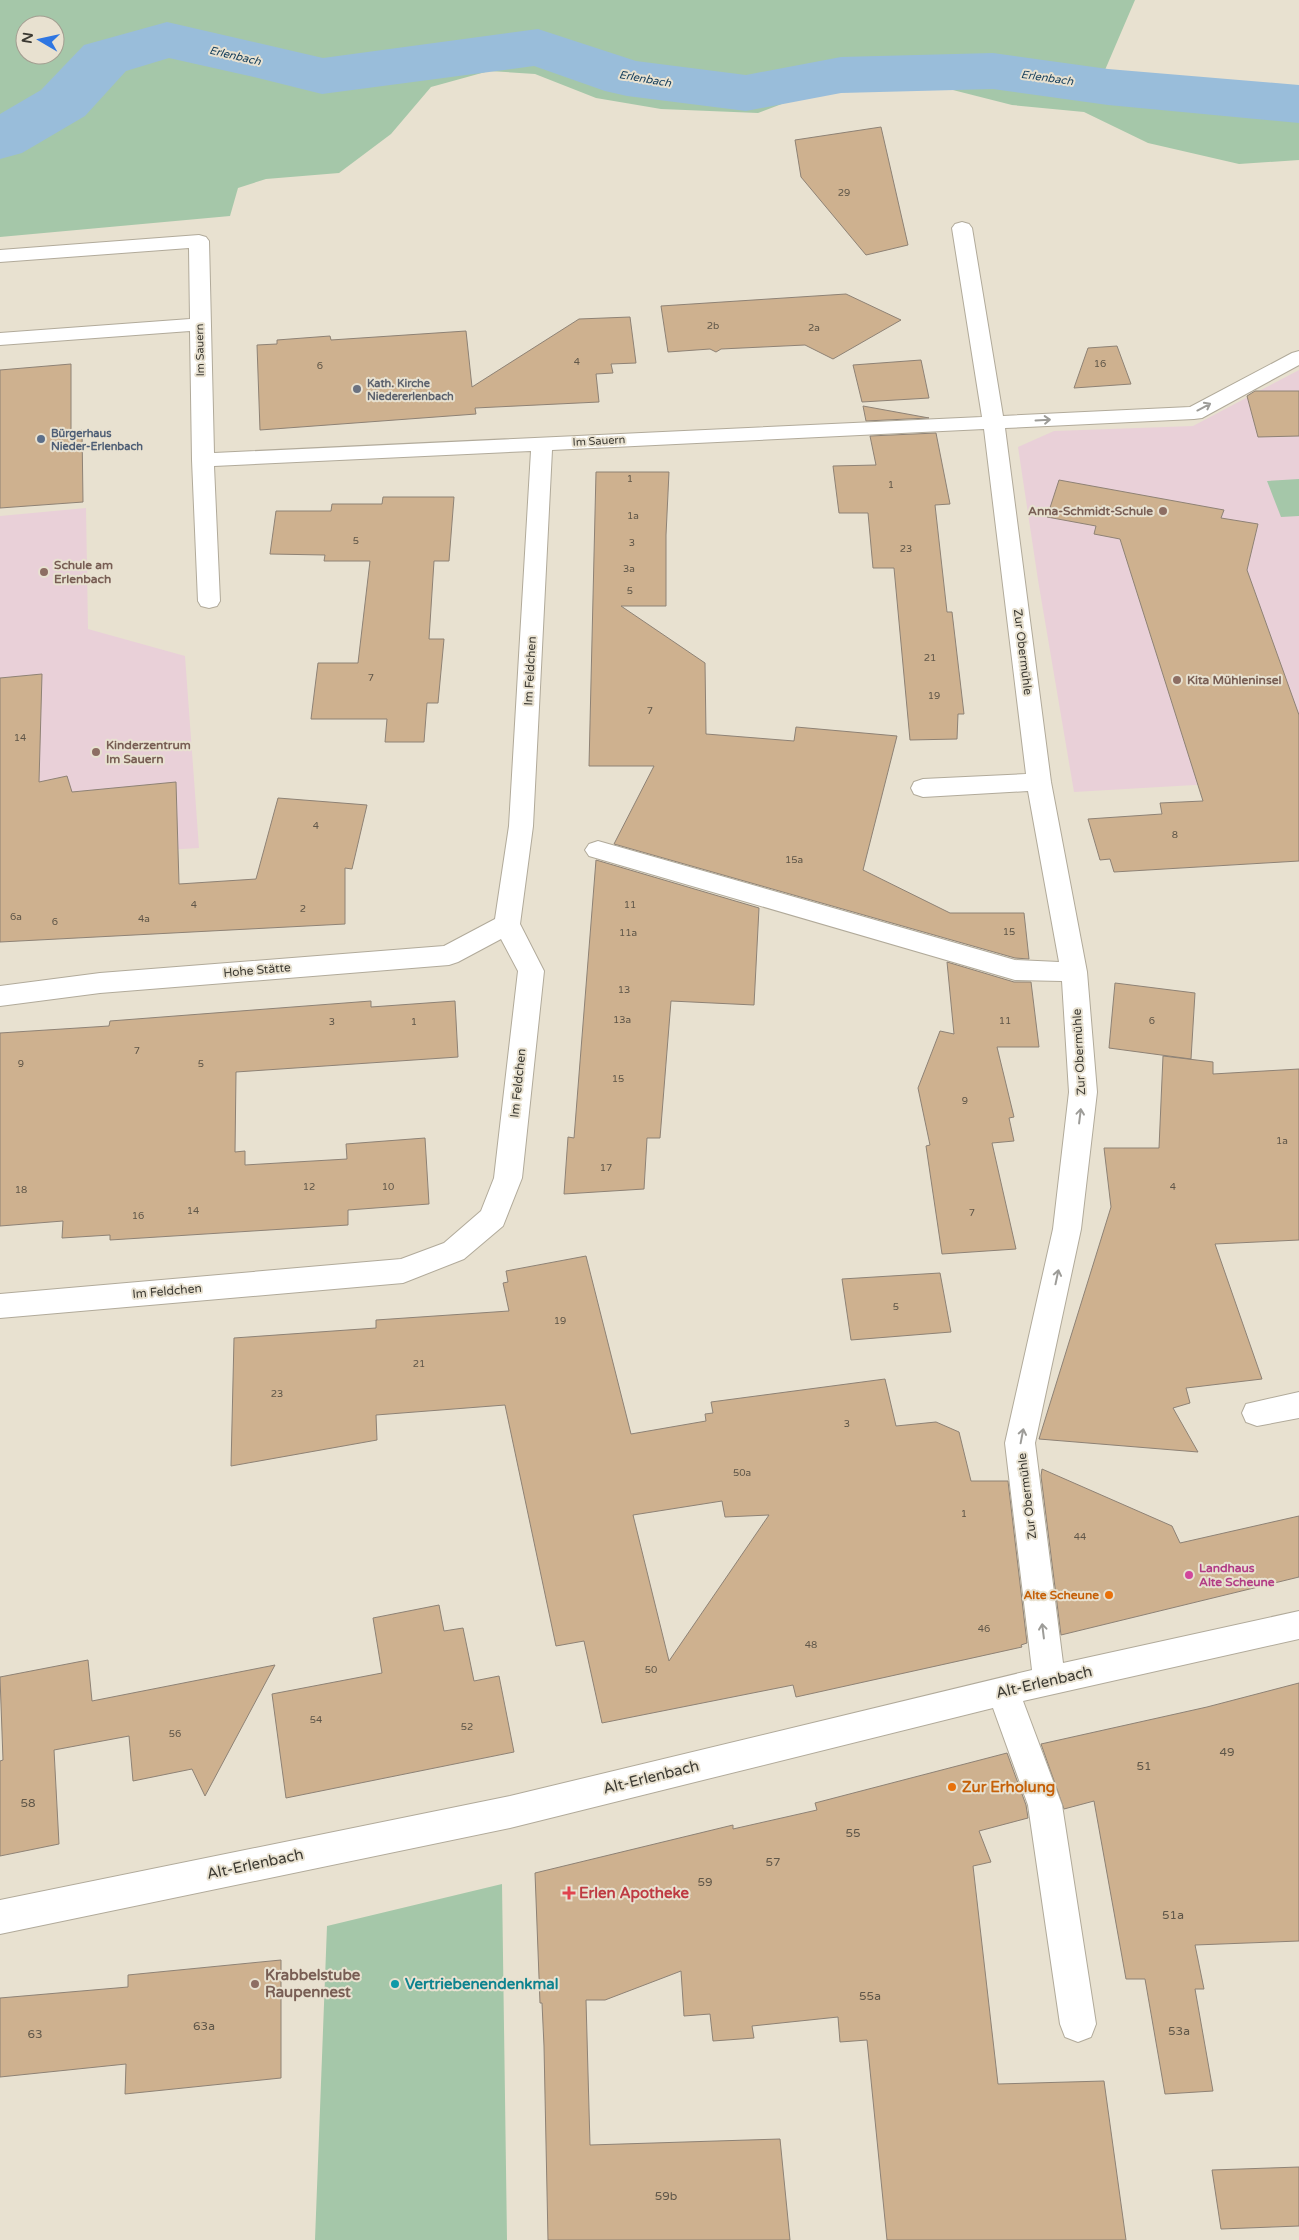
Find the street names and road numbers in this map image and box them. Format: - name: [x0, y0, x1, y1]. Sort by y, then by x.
- street label: Im Sauern: [193, 324, 207, 376]
- street label: Im Sauern: [572, 433, 626, 449]
- street label: Zur Obermühle: [1011, 608, 1035, 696]
- street label: Im Feldchen: [521, 636, 539, 706]
- street label: Hohe Stätte: [223, 960, 291, 980]
- street label: Zur Obermühle: [1070, 1008, 1088, 1096]
- street label: Im Feldchen: [507, 1048, 529, 1118]
- street label: Im Feldchen: [132, 1281, 202, 1301]
- street label: Zur Obermühle: [1015, 1452, 1039, 1540]
- street label: Alt-Erlenbach: [994, 1662, 1094, 1702]
- street label: Alt-Erlenbach: [601, 1756, 701, 1798]
- street label: Alt-Erlenbach: [205, 1845, 305, 1883]

